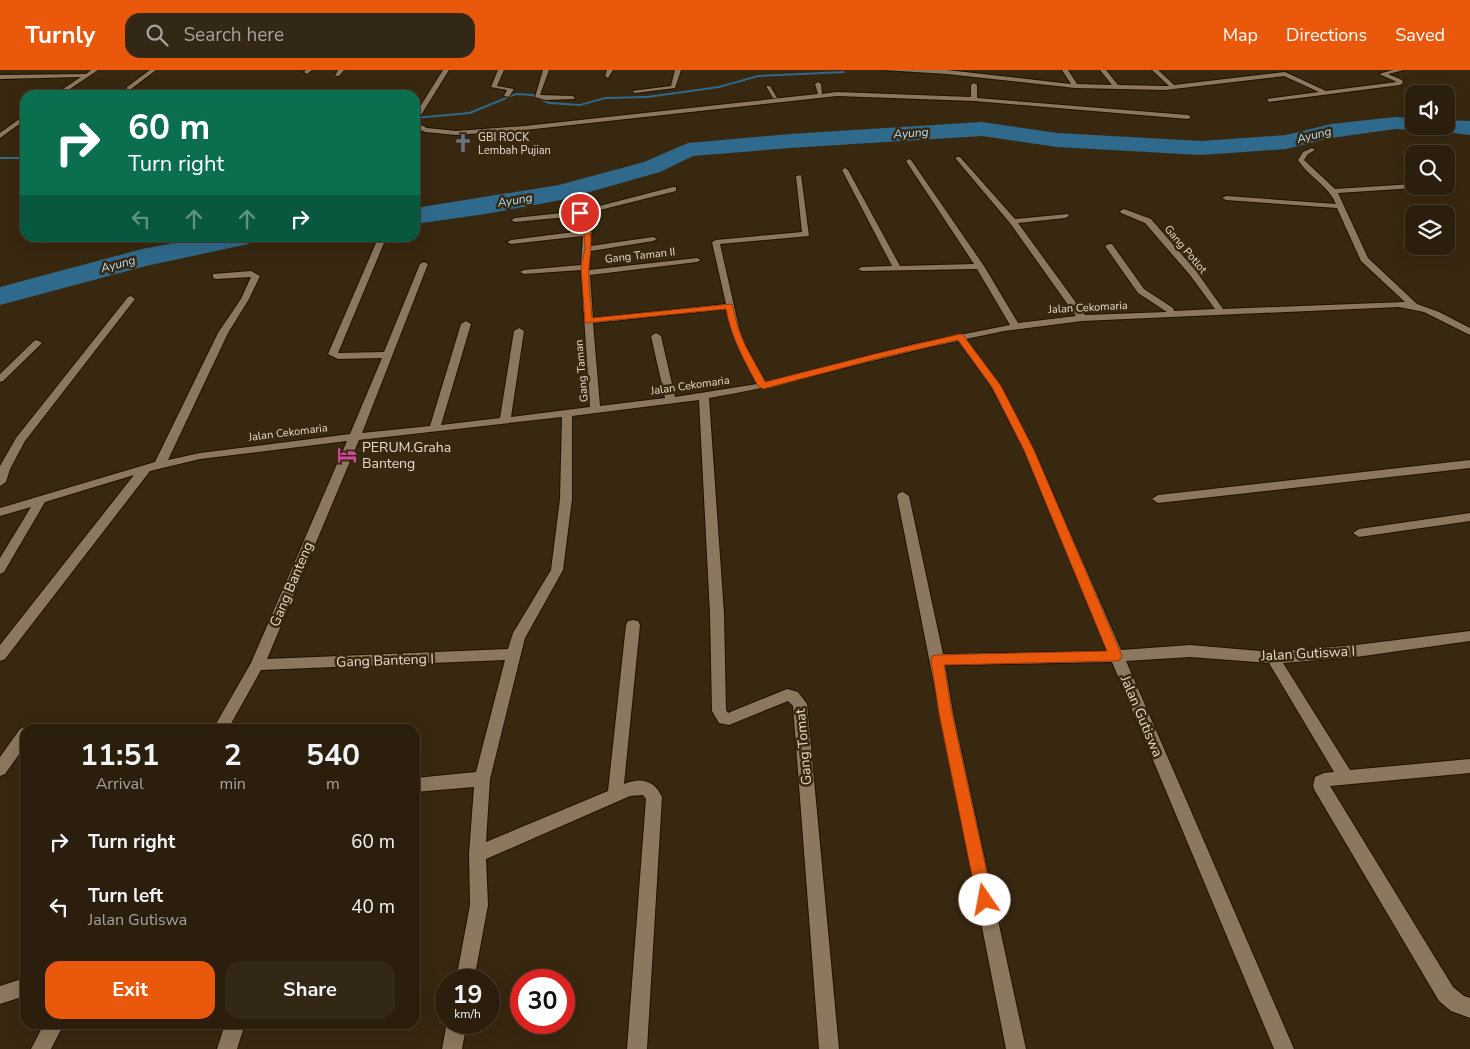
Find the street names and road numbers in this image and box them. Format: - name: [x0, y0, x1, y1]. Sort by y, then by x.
- street label: Gang Potlot: [1161, 222, 1210, 277]
- street label: Gang Taman II: [604, 244, 676, 267]
- street label: Jalan Cekomaria: [1047, 298, 1128, 317]
- street label: Gang Taman: [571, 339, 592, 403]
- street label: Jalan Cekomaria: [649, 373, 731, 399]
- street label: Jalan Cekomaria: [247, 420, 329, 445]
- street label: Gang Banteng: [265, 539, 318, 630]
- street label: Jalan Gutiswa I: [1260, 642, 1355, 666]
- street label: Gang Banteng I: [336, 649, 434, 672]
- street label: Jalan Gutiswa: [1115, 672, 1167, 760]
- street label: Gang Tomat: [791, 708, 816, 786]

